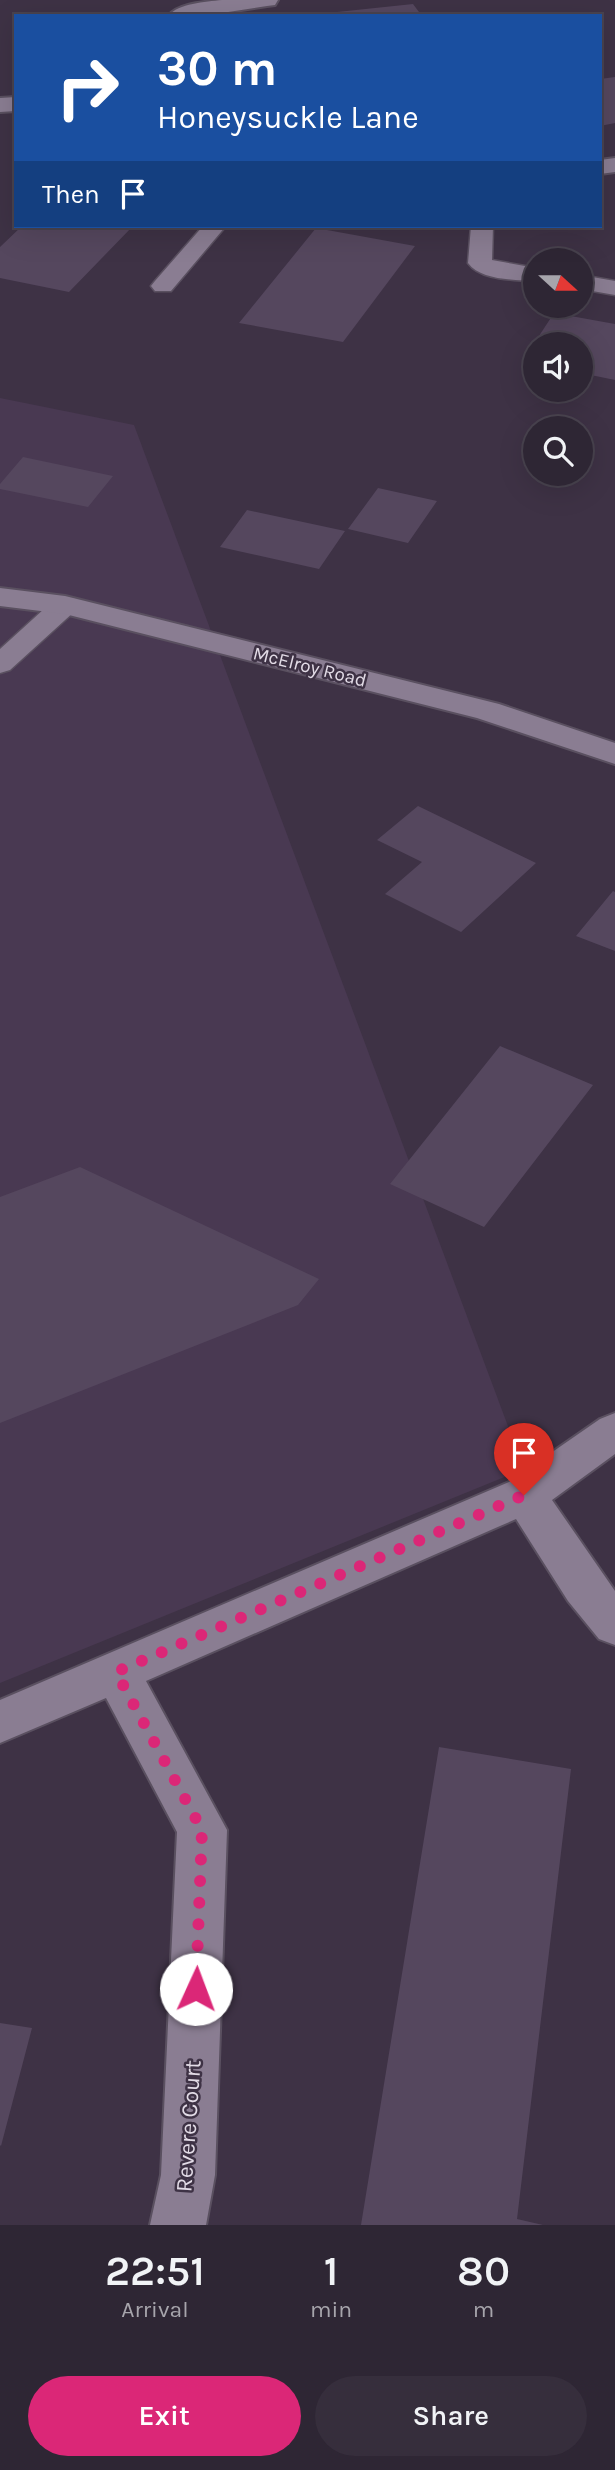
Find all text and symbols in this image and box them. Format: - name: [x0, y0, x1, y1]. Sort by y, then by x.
- text: 30 m: [157, 40, 277, 97]
- icon: right: [42, 42, 133, 133]
- text: Honeysuckle Lane: [157, 99, 419, 136]
- icon: arrive: [114, 175, 152, 213]
- text: Then: [42, 179, 100, 210]
- north arrow: [523, 248, 593, 318]
- map controls: [523, 248, 593, 486]
- button: sound: [523, 332, 593, 402]
- button: search: [523, 416, 593, 486]
- street label: McElroy Road: [251, 642, 369, 692]
- pin: [494, 1423, 554, 1495]
- icon: arrive: [505, 1434, 543, 1472]
- position arrow: [159, 1952, 233, 2026]
- street label: Revere Court: [170, 2059, 207, 2193]
- text: 22:51: [105, 2246, 205, 2296]
- text: 1: [324, 2246, 338, 2296]
- text: 80: [457, 2246, 510, 2296]
- text: Arrival: [121, 2296, 189, 2323]
- text: min: [310, 2296, 352, 2323]
- text: m: [473, 2296, 494, 2323]
- button: Exit: [28, 2376, 301, 2456]
- button: Share: [315, 2376, 587, 2456]

